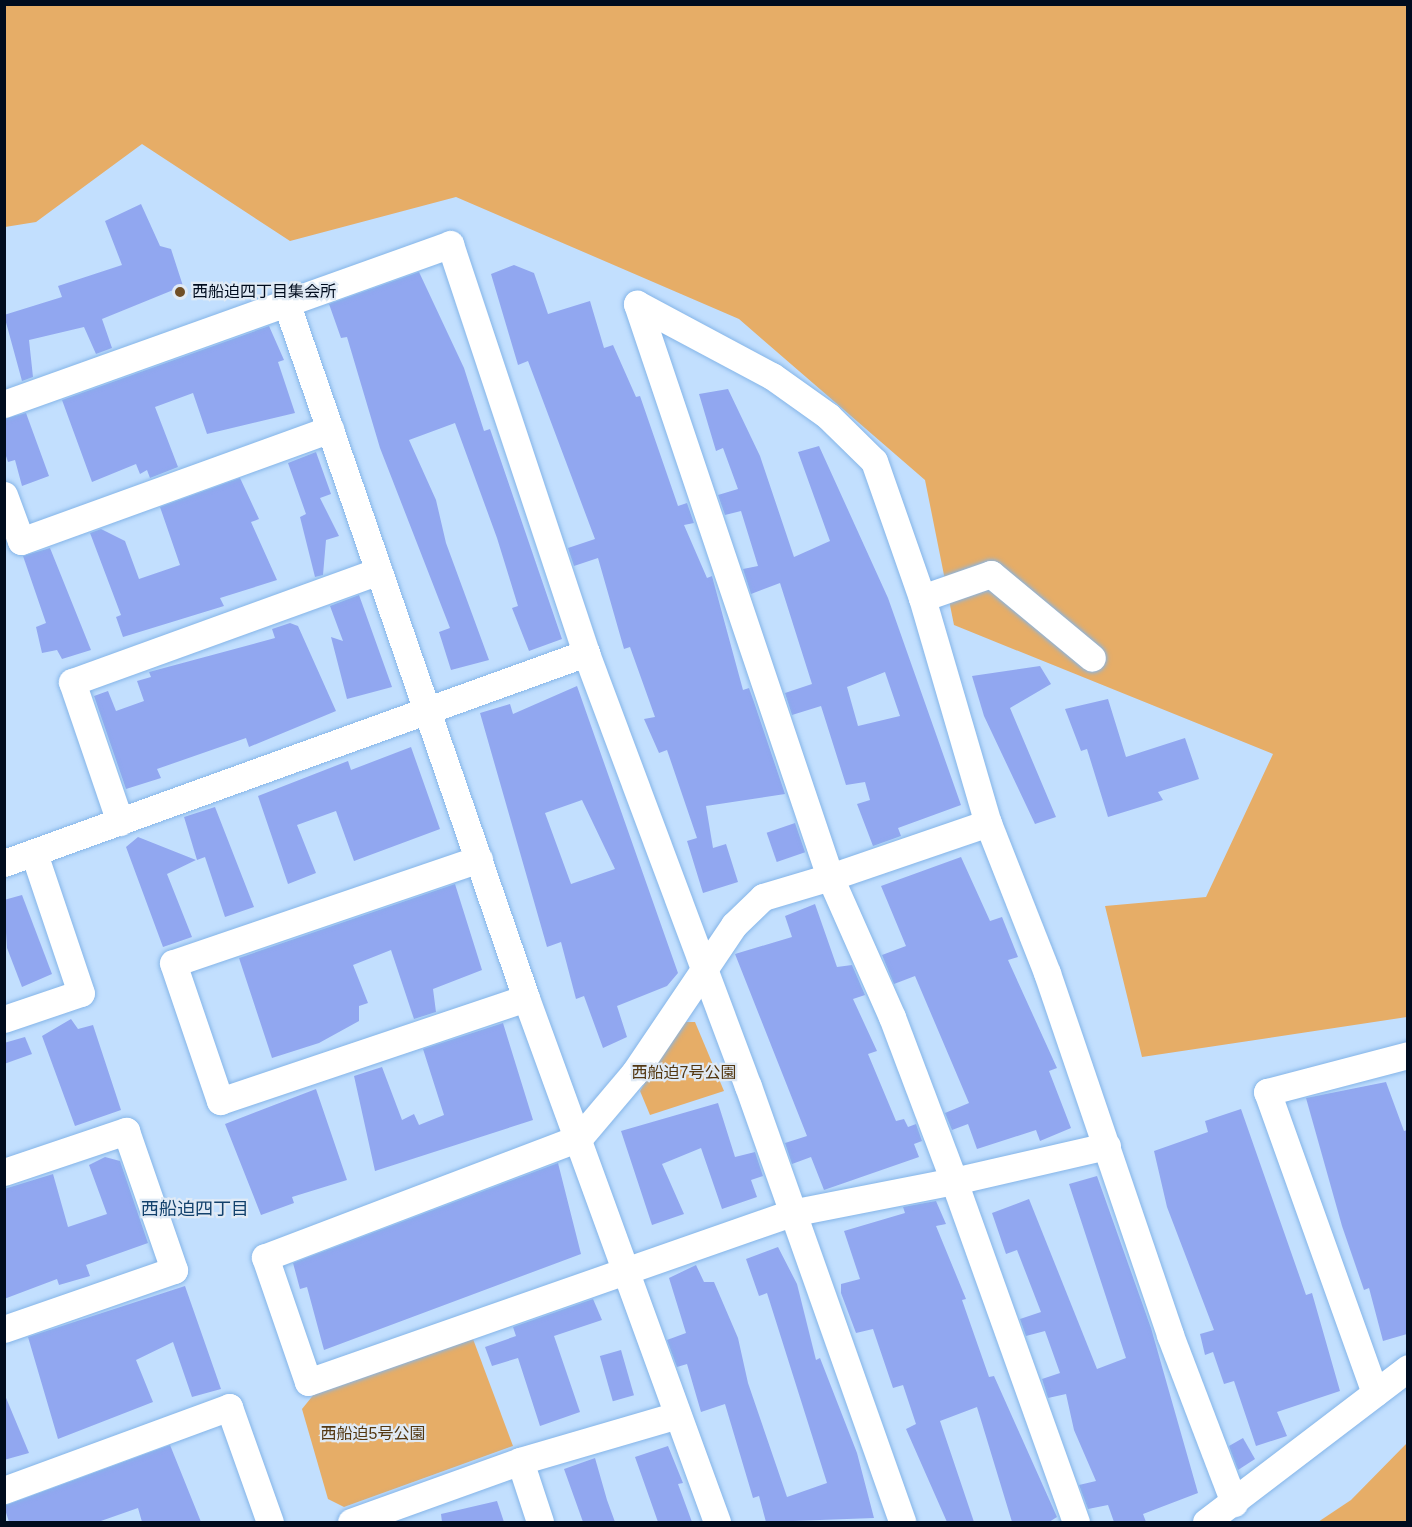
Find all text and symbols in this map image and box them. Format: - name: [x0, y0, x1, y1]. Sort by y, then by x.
- place label: 西船迫四丁目集会所: [192, 282, 336, 302]
- marker: 西船迫四丁目集会所: [173, 285, 187, 299]
- park label: 西船迫7号公園: [632, 1063, 736, 1083]
- district label: 西船迫四丁目: [141, 1198, 249, 1220]
- park label: 西船迫5号公園: [321, 1424, 425, 1444]

